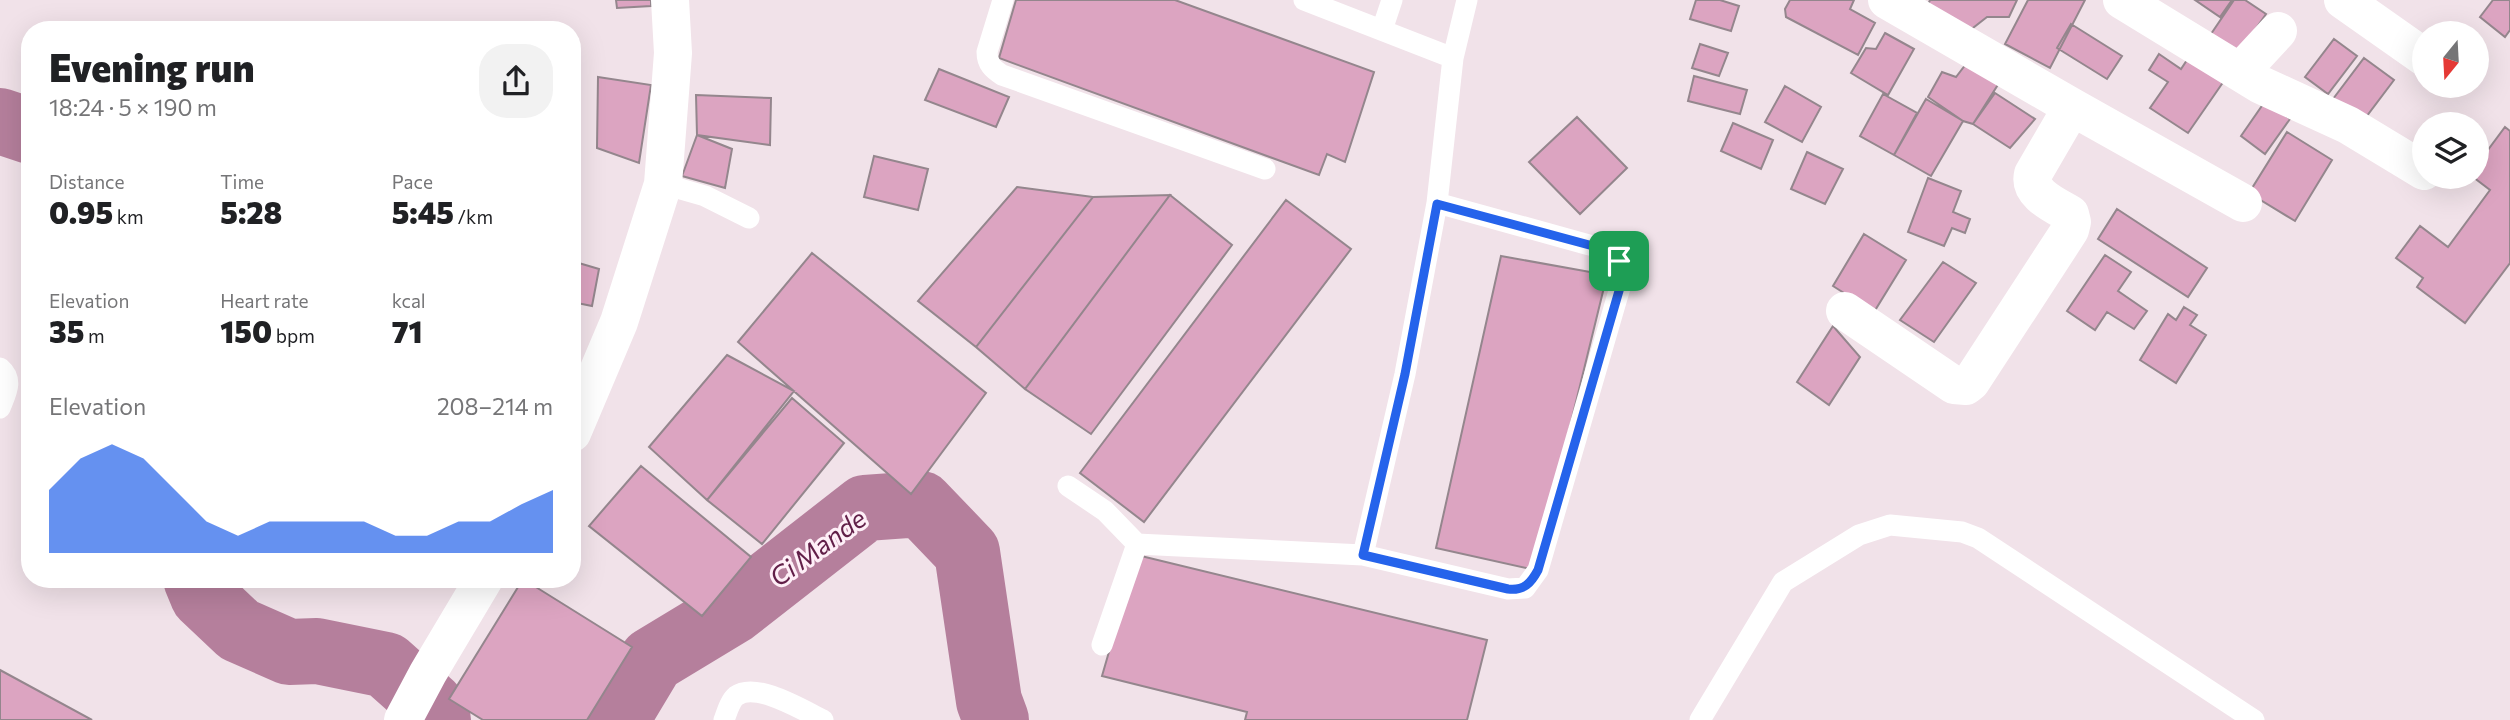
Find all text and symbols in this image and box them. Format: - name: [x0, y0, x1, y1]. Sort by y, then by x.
- north arrow: [2412, 21, 2488, 98]
- map controls: [2412, 21, 2489, 189]
- text: Evening run: [49, 43, 255, 90]
- button: share: [479, 44, 553, 118]
- text: 18:24 · 5 × 190 m: [49, 93, 217, 121]
- button: layers: [2412, 112, 2489, 189]
- text: Distance: [49, 170, 125, 193]
- text: Time: [220, 170, 264, 193]
- text: Pace: [392, 170, 433, 193]
- text: 0.95: [49, 193, 113, 230]
- text: 5:28: [220, 193, 282, 230]
- text: 5:45: [392, 193, 454, 230]
- text: km: [113, 205, 144, 228]
- text: /km: [454, 205, 493, 228]
- pin: [1589, 231, 1649, 291]
- icon: arrive: [1600, 242, 1638, 280]
- text: Elevation: [49, 289, 129, 312]
- text: Heart rate: [220, 289, 309, 312]
- text: kcal: [392, 289, 426, 312]
- text: 35: [49, 312, 84, 349]
- text: 150: [220, 312, 272, 349]
- text: 71: [392, 312, 423, 349]
- text: m: [84, 324, 105, 347]
- text: bpm: [272, 324, 315, 347]
- text: Elevation: [49, 392, 146, 420]
- text: 208–214 m: [437, 392, 553, 420]
- water label: Ci Mande: [763, 501, 871, 592]

